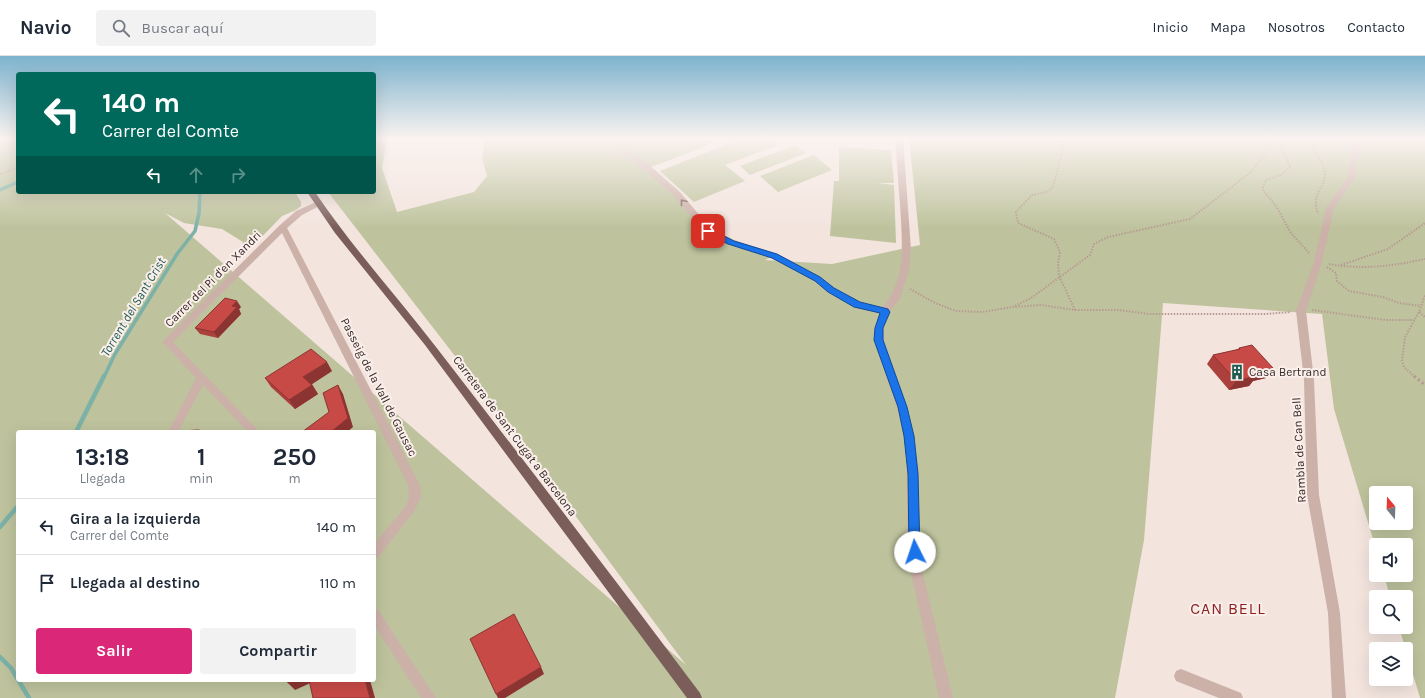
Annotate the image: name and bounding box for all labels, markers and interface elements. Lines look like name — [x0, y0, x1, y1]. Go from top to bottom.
search box — [96, 10, 376, 46]
text: Navio — [20, 17, 72, 39]
icon: search — [110, 17, 132, 39]
text: Buscar aquí — [142, 19, 223, 37]
text: Inicio — [1153, 19, 1188, 36]
text: Mapa — [1210, 19, 1246, 36]
text: Nosotros — [1268, 19, 1325, 36]
text: Contacto — [1347, 19, 1405, 36]
text: 140 m — [102, 86, 180, 119]
icon: left — [36, 88, 88, 140]
text: Carrer del Comte — [102, 120, 239, 142]
icon: left — [143, 164, 165, 186]
icon: ahead — [185, 164, 207, 186]
icon: right — [227, 164, 249, 186]
one-way arrow — [681, 199, 688, 206]
pin — [691, 214, 725, 248]
icon: arrive — [697, 220, 719, 242]
street label: Carrer del Pi d'en Xandri — [162, 228, 264, 330]
water label: Torrent del Sant Crist — [97, 254, 169, 359]
street label: Passeig de la Vall de Gausac — [338, 315, 420, 459]
street label: Carretera de Sant Cugat a Barcelona — [450, 353, 580, 519]
building icon: Casa Bertrand — [1228, 363, 1246, 381]
place label: Casa Bertrand — [1249, 365, 1327, 379]
street label: Rambla de Can Bell — [1289, 397, 1309, 503]
text: 13:18 — [76, 443, 130, 471]
text: 1 — [197, 443, 205, 471]
text: 250 — [273, 443, 316, 471]
text: Llegada — [80, 471, 125, 486]
text: min — [189, 471, 213, 486]
text: m — [288, 471, 301, 486]
north arrow — [1369, 486, 1413, 530]
map controls — [1369, 486, 1413, 686]
text: Gira a la izquierda — [70, 510, 201, 528]
icon: left — [36, 516, 58, 538]
text: 140 m — [316, 518, 356, 536]
text: Carrer del Comte — [70, 528, 169, 543]
position arrow — [894, 531, 936, 573]
button: sound — [1369, 538, 1413, 582]
icon: arrive — [36, 572, 58, 594]
text: Llegada al destino — [70, 574, 200, 592]
text: 110 m — [320, 574, 356, 592]
button: search — [1369, 590, 1413, 634]
district label: CAN BELL — [1190, 599, 1266, 618]
button: Salir — [36, 628, 192, 674]
button: Compartir — [200, 628, 356, 674]
button: layers — [1369, 642, 1413, 686]

